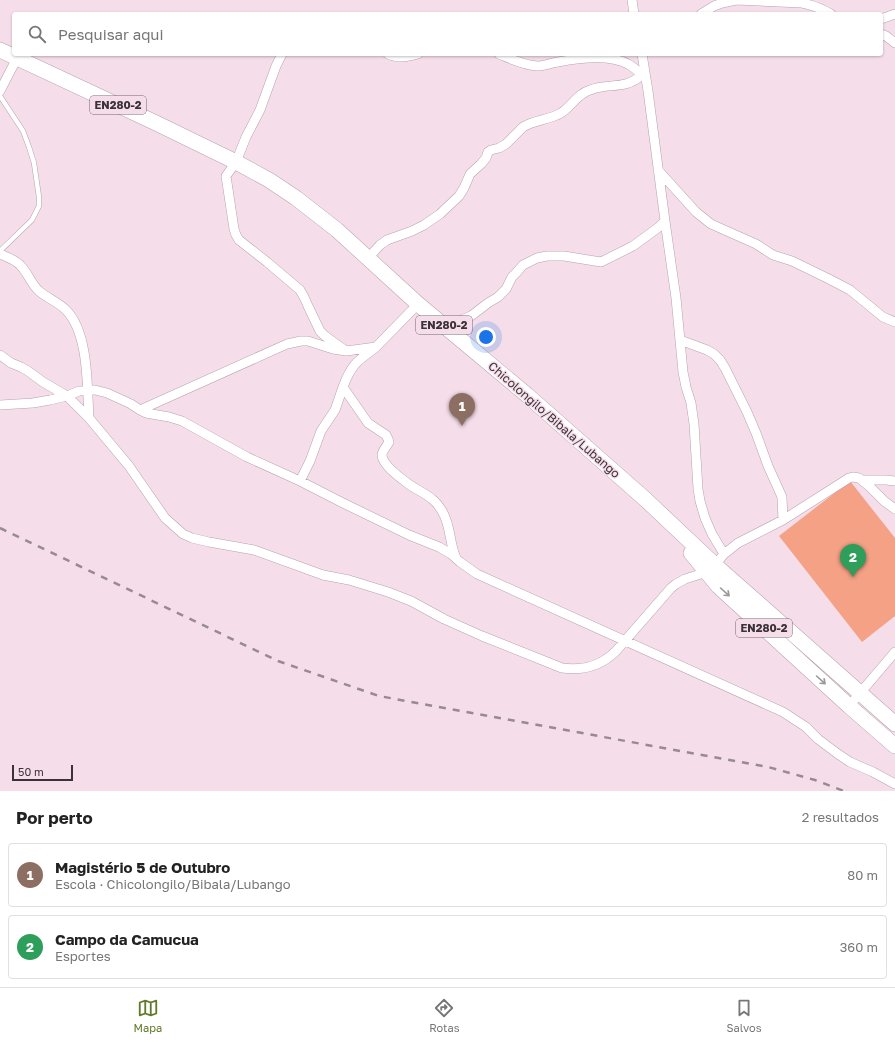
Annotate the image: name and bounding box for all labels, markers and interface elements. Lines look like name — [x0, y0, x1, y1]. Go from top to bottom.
search box — [12, 12, 883, 56]
icon: search — [26, 23, 48, 45]
text: Pesquisar aqui — [58, 25, 163, 43]
road number: EN280-2 — [90, 96, 146, 114]
road number: EN280-2 — [416, 316, 472, 334]
your location — [476, 327, 496, 347]
street label: Chicolongilo/Bibala/Lubango — [485, 358, 623, 481]
pin: 1 — [449, 393, 475, 426]
pin: 2 — [840, 544, 866, 577]
one-way arrow — [720, 587, 730, 597]
road number: EN280-2 — [736, 619, 792, 637]
one-way arrow — [816, 675, 826, 684]
scale bar — [12, 763, 73, 782]
text: 50 m — [18, 765, 44, 778]
text: Por perto — [16, 807, 93, 828]
text: 2 resultados — [802, 809, 879, 825]
text: Magistério 5 de Outubro — [55, 858, 230, 876]
text: 1 — [27, 867, 33, 883]
text: 80 m — [847, 867, 878, 883]
text: Escola · Chicolongilo/Bibala/Lubango — [55, 876, 291, 892]
text: Campo da Camucua — [55, 930, 199, 948]
text: 2 — [26, 939, 34, 955]
text: 360 m — [840, 939, 878, 955]
text: Esportes — [55, 948, 111, 964]
tab: Mapa — [133, 997, 162, 1034]
tab: Rotas — [429, 997, 460, 1034]
tab: Salvos — [727, 997, 761, 1034]

